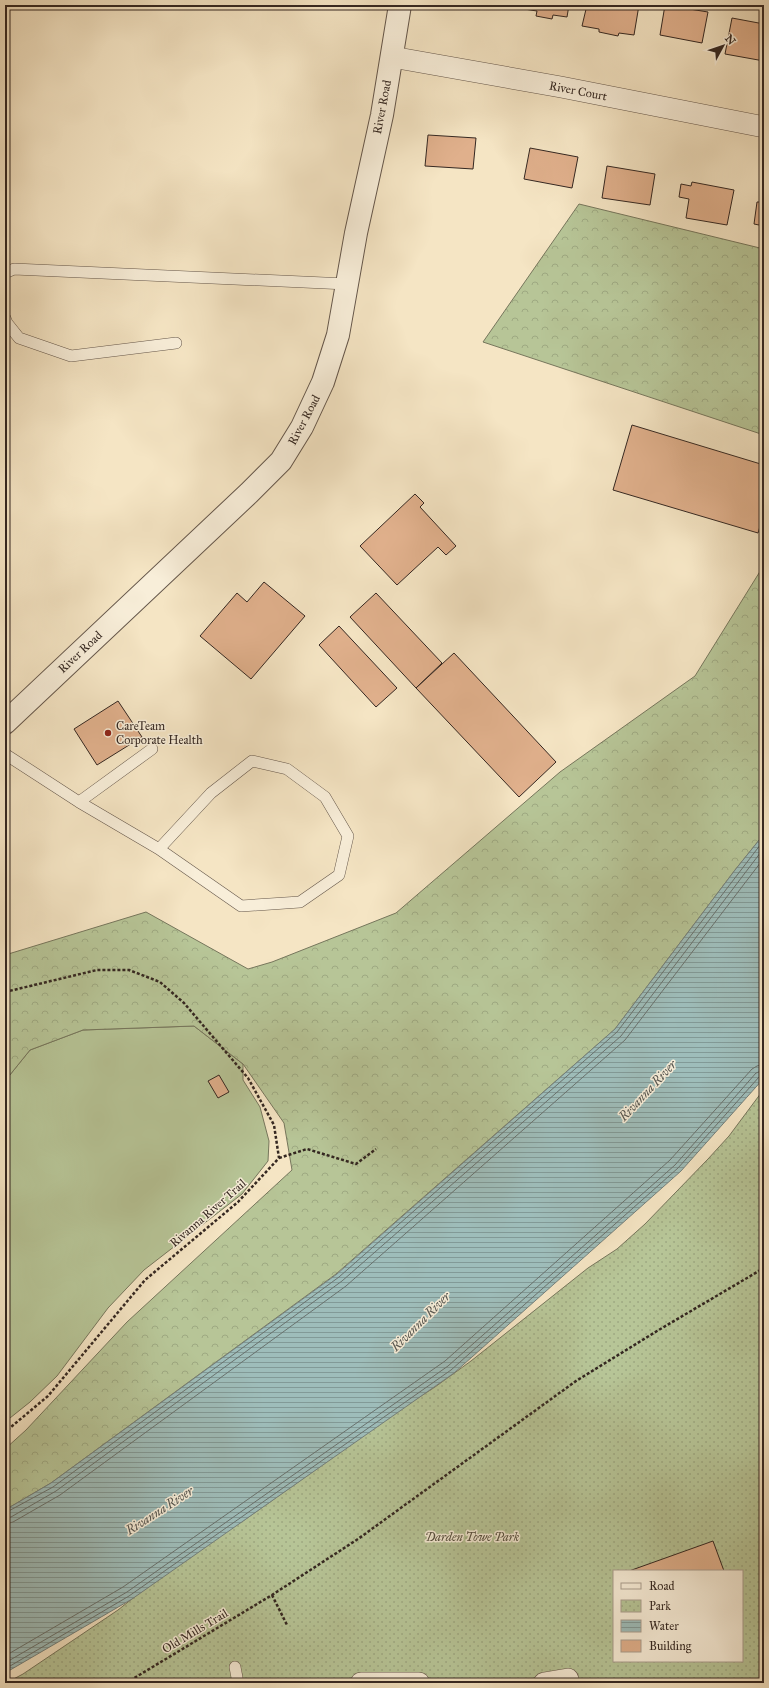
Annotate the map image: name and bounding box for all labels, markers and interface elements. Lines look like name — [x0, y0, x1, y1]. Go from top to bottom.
north arrow — [703, 26, 743, 66]
text: N — [722, 32, 739, 48]
street label: River Road — [370, 79, 394, 135]
street label: River Court — [548, 79, 609, 104]
street label: River Road — [285, 392, 323, 448]
street label: River Road — [55, 628, 105, 676]
place label: CareTeam Corporate Health — [116, 719, 203, 747]
marker: CareTeam Corporate Health — [103, 728, 113, 738]
water label: Rivanna River — [615, 1056, 680, 1125]
street label: Rivanna River Trail — [167, 1176, 250, 1250]
water label: Rivanna River — [387, 1288, 454, 1356]
water label: Rivanna River — [122, 1483, 197, 1539]
park label: Darden Towe Park — [425, 1530, 520, 1544]
legend — [613, 1570, 743, 1662]
text: Road — [649, 1579, 675, 1593]
text: Park — [649, 1599, 671, 1613]
street label: Old Mills Trail — [160, 1606, 231, 1656]
text: Water — [649, 1619, 679, 1633]
text: Building — [649, 1639, 692, 1654]

